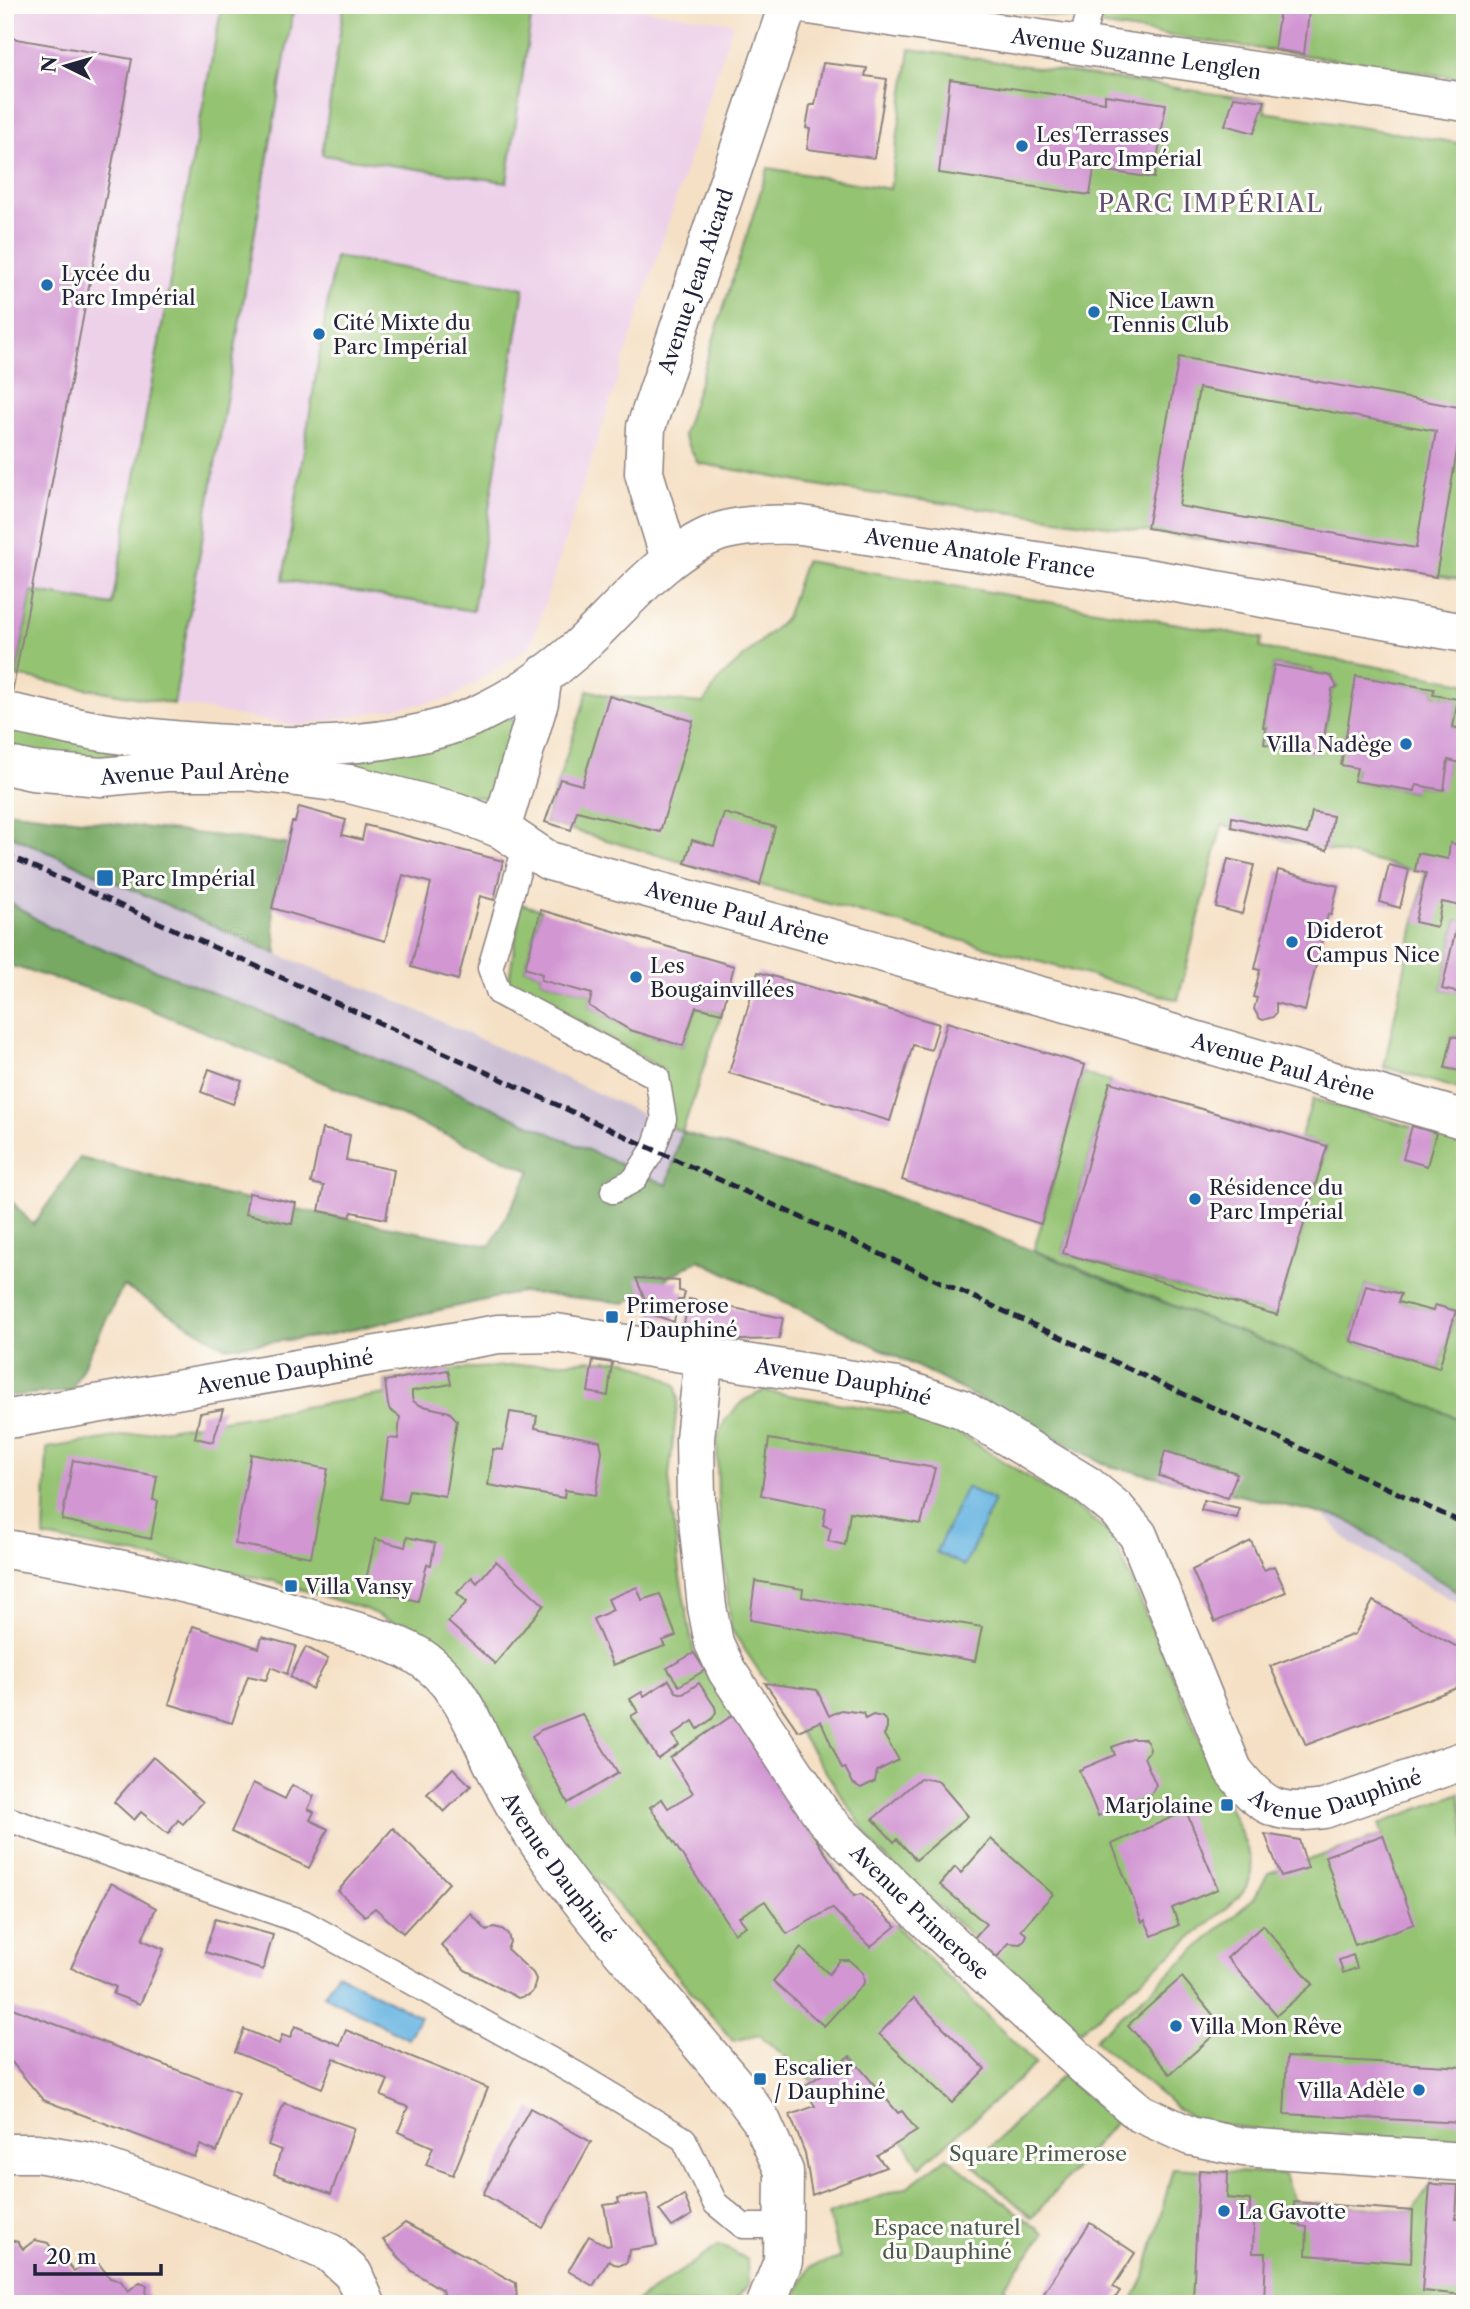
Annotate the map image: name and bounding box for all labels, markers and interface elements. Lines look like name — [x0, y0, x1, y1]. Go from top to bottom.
street label: Avenue Suzanne Lenglen — [1009, 22, 1263, 84]
north arrow — [32, 32, 102, 102]
text: N — [37, 55, 62, 74]
place label: Les Terrasses du Parc Impérial — [1036, 122, 1202, 171]
marker: Les Terrasses du Parc Impérial — [1014, 138, 1030, 154]
street label: Avenue Jean Aicard — [652, 185, 738, 378]
district label: PARC IMPÉRIAL — [1098, 189, 1324, 218]
place label: Lycée du Parc Impérial — [61, 261, 196, 310]
marker: Lycée du Parc Impérial — [39, 277, 55, 293]
place label: Nice Lawn Tennis Club — [1108, 288, 1229, 337]
marker: Nice Lawn Tennis Club — [1086, 304, 1102, 320]
place label: Cité Mixte du Parc Impérial — [333, 310, 471, 359]
marker: Cité Mixte du Parc Impérial — [311, 326, 327, 342]
street label: Avenue Anatole France — [862, 522, 1097, 582]
place label: Villa Nadège — [1265, 732, 1392, 757]
marker: Villa Nadège — [1398, 736, 1414, 752]
street label: Avenue Paul Arène — [98, 759, 291, 790]
place label: Parc Impérial — [121, 866, 256, 891]
marker: Parc Impérial — [95, 868, 115, 888]
street label: Avenue Paul Arène — [642, 875, 832, 950]
place label: Diderot Campus Nice — [1306, 918, 1440, 967]
marker: Diderot Campus Nice — [1284, 934, 1300, 950]
place label: Les Bougainvillées — [650, 953, 794, 1002]
marker: Les Bougainvillées — [628, 969, 644, 985]
street label: Avenue Paul Arène — [1188, 1027, 1378, 1105]
place label: Résidence du Parc Impérial — [1209, 1175, 1344, 1224]
marker: Résidence du Parc Impérial — [1187, 1191, 1203, 1207]
place label: Primerose / Dauphiné — [626, 1293, 738, 1342]
marker: Primerose / Dauphiné — [604, 1309, 620, 1325]
street label: Avenue Dauphiné — [194, 1343, 375, 1399]
street label: Avenue Dauphiné — [753, 1352, 935, 1410]
place label: Villa Vansy — [304, 1574, 413, 1599]
marker: Villa Vansy — [283, 1578, 299, 1594]
street label: Avenue Dauphiné — [1244, 1764, 1425, 1824]
street label: Avenue Dauphiné — [497, 1787, 622, 1947]
place label: Marjolaine — [1105, 1793, 1213, 1818]
marker: Marjolaine — [1219, 1797, 1235, 1813]
street label: Avenue Primerose — [845, 1838, 995, 1984]
place label: Villa Mon Rêve — [1189, 2014, 1342, 2039]
marker: Villa Mon Rêve — [1168, 2018, 1184, 2034]
place label: Escalier / Dauphiné — [774, 2055, 886, 2104]
marker: Escalier / Dauphiné — [752, 2071, 768, 2087]
place label: Villa Adèle — [1297, 2078, 1405, 2103]
marker: Villa Adèle — [1411, 2082, 1427, 2098]
park label: Square Primerose — [949, 2141, 1127, 2166]
place label: La Gavotte — [1238, 2199, 1346, 2224]
marker: La Gavotte — [1216, 2203, 1232, 2219]
park label: Espace naturel du Dauphiné — [873, 2215, 1021, 2264]
scale bar — [35, 2232, 161, 2276]
text: 20 m — [46, 2244, 97, 2269]

